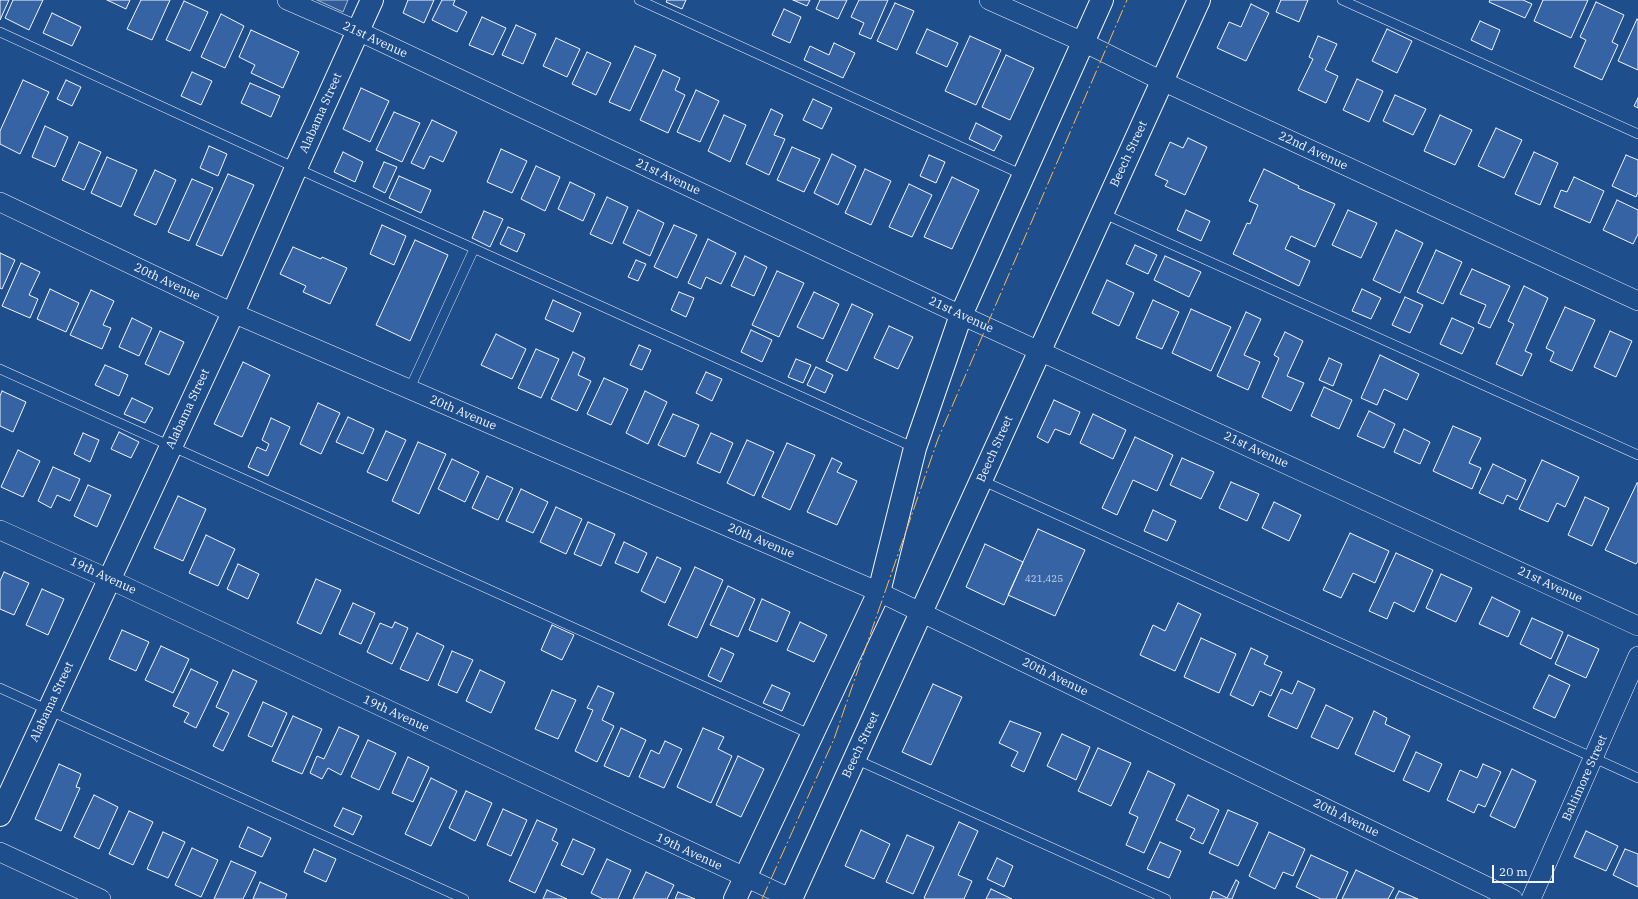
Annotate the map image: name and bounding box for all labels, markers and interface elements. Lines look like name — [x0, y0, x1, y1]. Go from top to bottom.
street label: 21st Avenue — [341, 19, 409, 61]
street label: Alabama Street — [297, 71, 345, 155]
street label: Beech Street — [1107, 119, 1151, 189]
street label: 22nd Avenue — [1276, 129, 1350, 173]
street label: 21st Avenue — [634, 156, 702, 198]
street label: 20th Avenue — [132, 260, 202, 304]
street label: 21st Avenue — [927, 294, 995, 336]
street label: Alabama Street — [163, 367, 213, 451]
street label: 20th Avenue — [427, 392, 499, 434]
street label: Beech Street — [974, 414, 1016, 484]
street label: 21st Avenue — [1222, 429, 1290, 471]
street label: 20th Avenue — [725, 520, 797, 562]
street label: 19th Avenue — [68, 554, 138, 598]
street label: 21st Avenue — [1516, 564, 1584, 606]
house number: 421,425 — [1025, 573, 1063, 585]
street label: 20th Avenue — [1020, 655, 1090, 699]
street label: Alabama Street — [27, 660, 77, 744]
street label: 19th Avenue — [361, 692, 431, 736]
street label: Beech Street — [839, 710, 883, 780]
street label: Baltimore Street — [1560, 733, 1610, 823]
street label: 20th Avenue — [1311, 796, 1381, 840]
street label: 19th Avenue — [654, 830, 724, 874]
scale bar — [1494, 857, 1556, 883]
text: 20 m — [1499, 864, 1528, 879]

